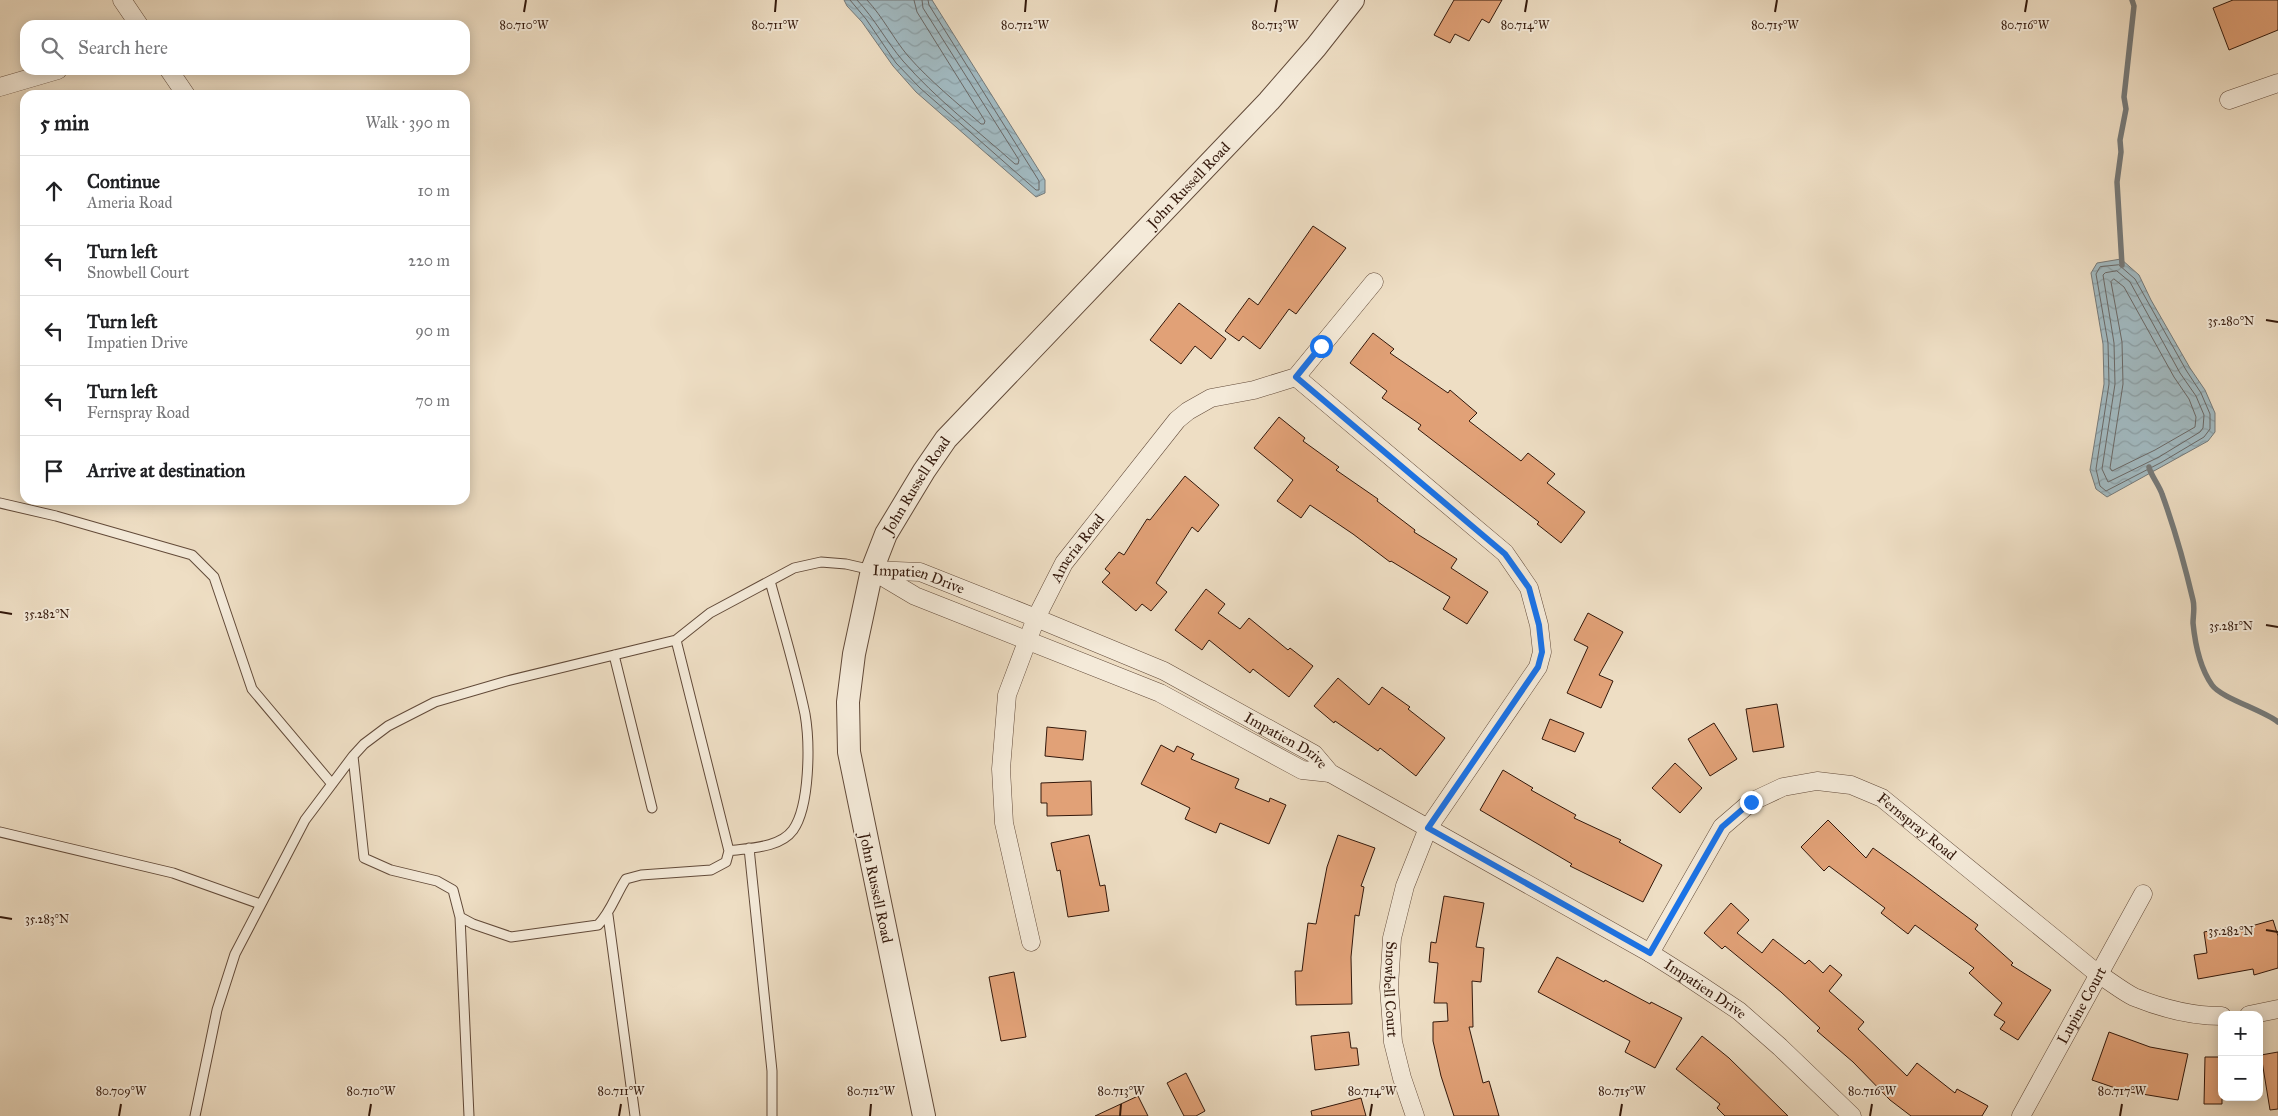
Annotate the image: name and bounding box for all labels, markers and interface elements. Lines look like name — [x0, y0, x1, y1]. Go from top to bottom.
text: 80.710°W — [500, 18, 549, 32]
text: 80.711°W — [752, 18, 799, 32]
text: 80.712°W — [1001, 18, 1050, 32]
text: 80.713°W — [1252, 18, 1299, 32]
text: 80.714°W — [1501, 18, 1550, 32]
text: 80.715°W — [1751, 18, 1799, 32]
text: 80.716°W — [2001, 18, 2050, 32]
search box — [20, 20, 470, 75]
icon: search — [38, 34, 66, 62]
text: Search here — [78, 36, 168, 59]
text: 5 min — [40, 110, 89, 136]
text: Walk · 390 m — [365, 113, 450, 132]
street label: John Russell Road — [1142, 138, 1234, 234]
text: Continue — [87, 170, 160, 193]
icon: ahead — [40, 177, 68, 205]
text: 10 m — [418, 181, 450, 200]
text: Ameria Road — [87, 193, 173, 212]
text: Turn left — [87, 240, 157, 263]
icon: left — [40, 247, 68, 275]
text: 220 m — [408, 251, 450, 270]
text: Snowbell Court — [87, 263, 189, 282]
text: Turn left — [87, 310, 157, 333]
text: 35.280°N — [2208, 314, 2254, 328]
icon: left — [40, 317, 68, 345]
text: 90 m — [415, 321, 450, 340]
text: Impatien Drive — [87, 333, 188, 352]
route start — [1310, 335, 1333, 358]
text: Turn left — [87, 380, 157, 403]
icon: left — [40, 387, 68, 415]
text: 70 m — [415, 391, 450, 410]
text: Fernspray Road — [87, 403, 190, 422]
street label: John Russell Road — [878, 433, 954, 540]
icon: arrive — [40, 457, 68, 485]
text: Arrive at destination — [87, 459, 245, 482]
street label: Ameria Road — [1046, 510, 1108, 586]
street label: Impatien Drive — [872, 561, 967, 598]
text: 35.282°N — [24, 607, 70, 621]
text: 35.281°N — [2209, 619, 2253, 633]
street label: Impatien Drive — [1241, 708, 1332, 772]
street label: Fernspray Road — [1874, 789, 1960, 864]
route end — [1740, 791, 1763, 814]
street label: John Russell Road — [854, 829, 897, 945]
text: 35.283°N — [25, 912, 69, 926]
text: 35.282°N — [2208, 924, 2254, 938]
street label: Snowbell Court — [1380, 941, 1402, 1038]
street label: Impatien Drive — [1661, 955, 1750, 1023]
street label: Lupine Court — [2053, 963, 2110, 1047]
map controls — [2218, 1011, 2263, 1101]
button: + — [2218, 1011, 2263, 1056]
button: − — [2218, 1056, 2263, 1101]
text: 80.709°W — [96, 1084, 147, 1098]
text: 80.710°W — [347, 1084, 396, 1098]
text: 80.711°W — [598, 1084, 645, 1098]
text: 80.712°W — [847, 1084, 896, 1098]
text: 80.713°W — [1098, 1084, 1145, 1098]
text: 80.714°W — [1348, 1084, 1397, 1098]
text: 80.715°W — [1598, 1084, 1646, 1098]
text: 80.716°W — [1848, 1084, 1897, 1098]
text: 80.717°W — [2098, 1084, 2147, 1098]

